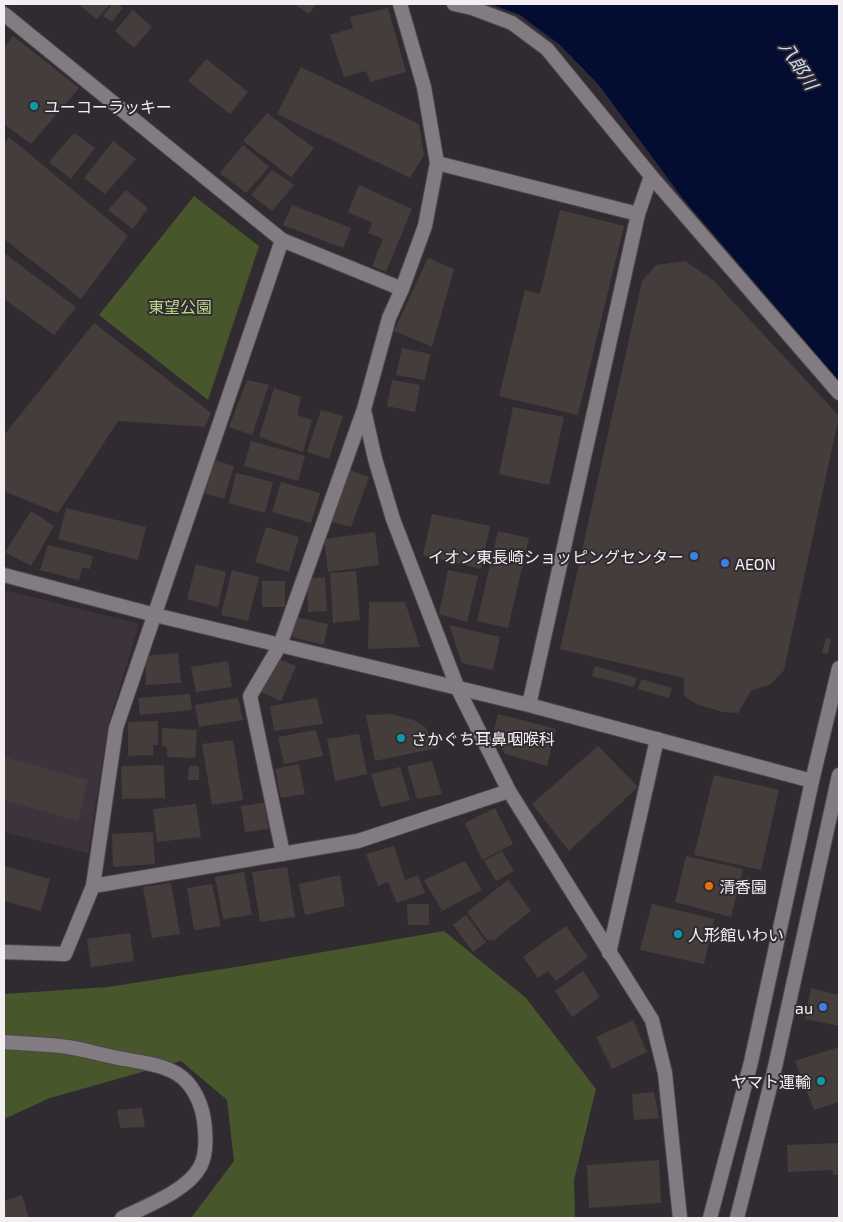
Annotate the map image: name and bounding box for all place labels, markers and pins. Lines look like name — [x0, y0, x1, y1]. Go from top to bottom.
place label: ユーコーラッキー — [44, 97, 172, 116]
marker: ユーコーラッキー — [28, 100, 40, 112]
place label: イオン東長崎ショッピングセンター — [428, 547, 684, 566]
marker: イオン東長崎ショッピングセンター — [688, 550, 700, 562]
place label: AEON — [735, 554, 776, 573]
marker: AEON — [719, 557, 731, 569]
place label: さかぐち耳鼻咽喉科 — [411, 729, 555, 748]
marker: さかぐち耳鼻咽喉科 — [395, 732, 407, 744]
place label: 清香園 — [719, 877, 767, 896]
marker: 清香園 — [703, 880, 715, 892]
place label: 人形館いわい — [688, 925, 784, 944]
marker: 人形館いわい — [672, 928, 684, 940]
place label: au — [795, 998, 813, 1017]
marker: au — [817, 1001, 829, 1013]
place label: ヤマト運輸 — [731, 1072, 811, 1091]
marker: ヤマト運輸 — [815, 1075, 827, 1087]

